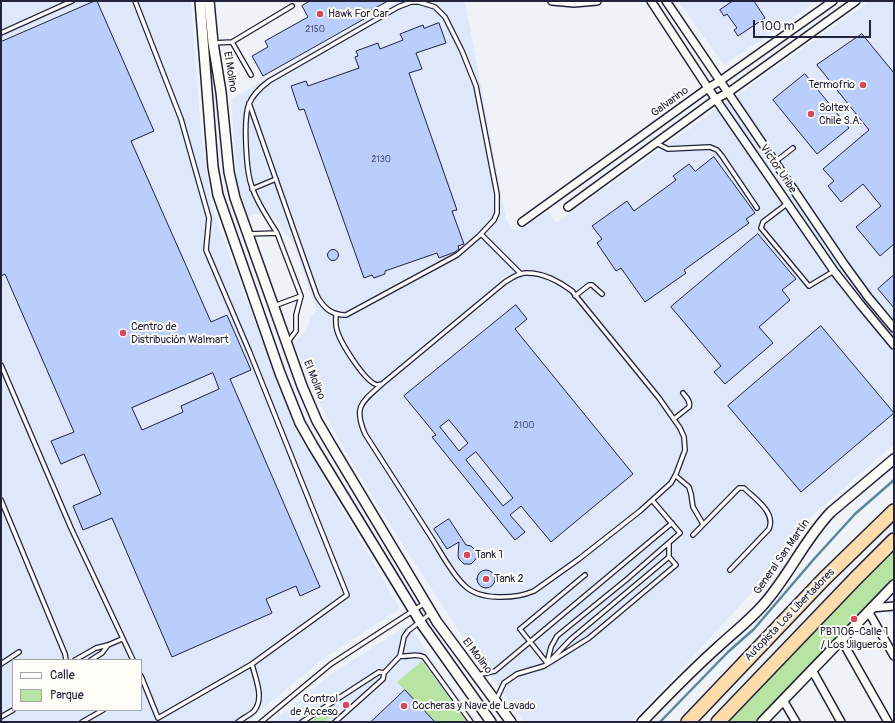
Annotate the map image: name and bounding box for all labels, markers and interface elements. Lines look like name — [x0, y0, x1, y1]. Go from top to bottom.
place label: Hawk For Car — [328, 7, 389, 21]
marker: Hawk For Car — [315, 9, 325, 19]
scale bar — [755, 12, 873, 38]
text: 100 m — [760, 19, 794, 34]
house number: 2150 — [305, 25, 325, 35]
street label: El Molino — [220, 51, 240, 93]
place label: Termofrio — [808, 78, 855, 92]
marker: Termofrio — [858, 80, 868, 90]
street label: Galvarino — [649, 84, 691, 120]
place label: Soltex Chile S.A. — [819, 101, 862, 127]
marker: Soltex Chile S.A. — [806, 109, 816, 119]
street label: Víctor Uribe — [757, 142, 799, 196]
house number: 2130 — [371, 155, 391, 165]
place label: Centro de Distribución Walmart — [131, 320, 229, 346]
marker: Centro de Distribución Walmart — [118, 328, 128, 338]
street label: El Molino — [300, 358, 328, 402]
house number: 2100 — [514, 421, 534, 431]
street label: General San Martín — [751, 517, 813, 597]
place label: Tank 1 — [475, 548, 503, 562]
marker: Tank 1 — [462, 550, 472, 560]
street label: Autopista Los Libertadores — [742, 566, 838, 664]
place label: Tank 2 — [494, 572, 524, 586]
marker: Tank 2 — [481, 574, 491, 584]
marker: PB1106-Calle 1 / Los Jilgueros — [849, 614, 859, 624]
place label: PB1106-Calle 1 / Los Jilgueros — [820, 625, 888, 651]
street label: El Molino — [459, 636, 495, 676]
legend — [12, 659, 142, 711]
text: Calle — [50, 668, 75, 683]
text: Parque — [50, 688, 84, 703]
place label: Control de Acceso — [290, 692, 338, 718]
place label: Cocheras y Nave de Lavado — [412, 699, 535, 713]
marker: Control de Acceso — [341, 700, 351, 710]
marker: Cocheras y Nave de Lavado — [399, 701, 409, 711]

